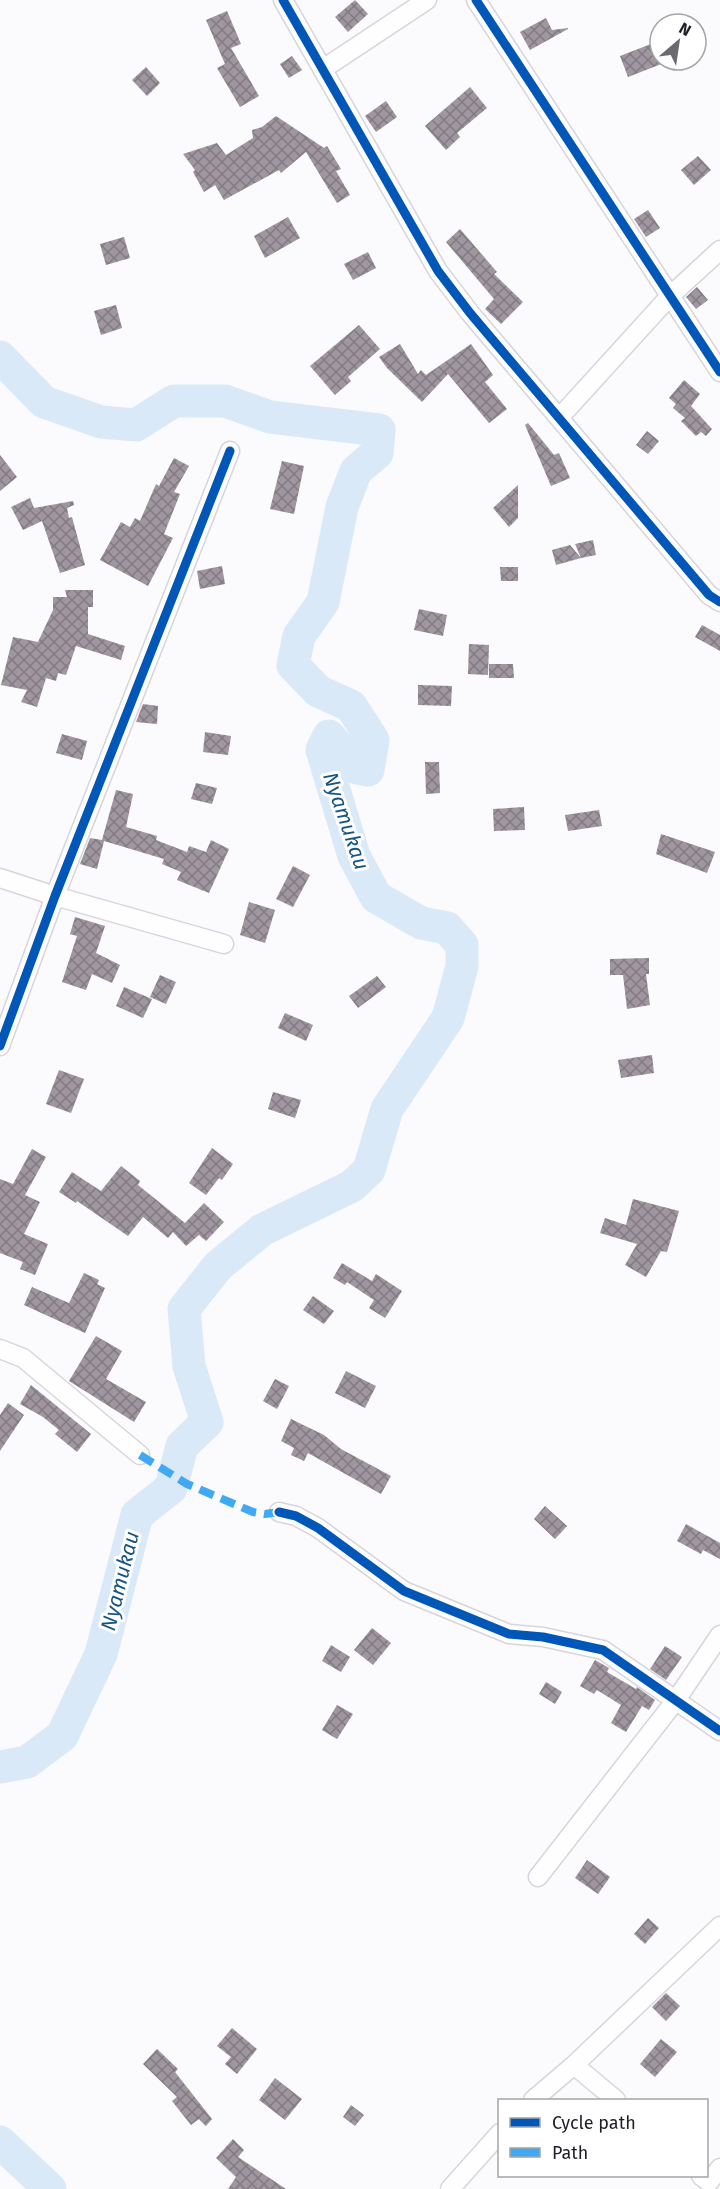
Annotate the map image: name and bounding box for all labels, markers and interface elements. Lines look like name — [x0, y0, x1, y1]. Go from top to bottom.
north arrow — [648, 12, 708, 72]
text: N — [676, 18, 694, 40]
water label: Nyamukau — [317, 769, 375, 873]
water label: Nyamukau — [95, 1529, 145, 1633]
legend — [498, 2099, 708, 2177]
text: Cycle path — [552, 2112, 636, 2134]
text: Path — [552, 2142, 588, 2164]

